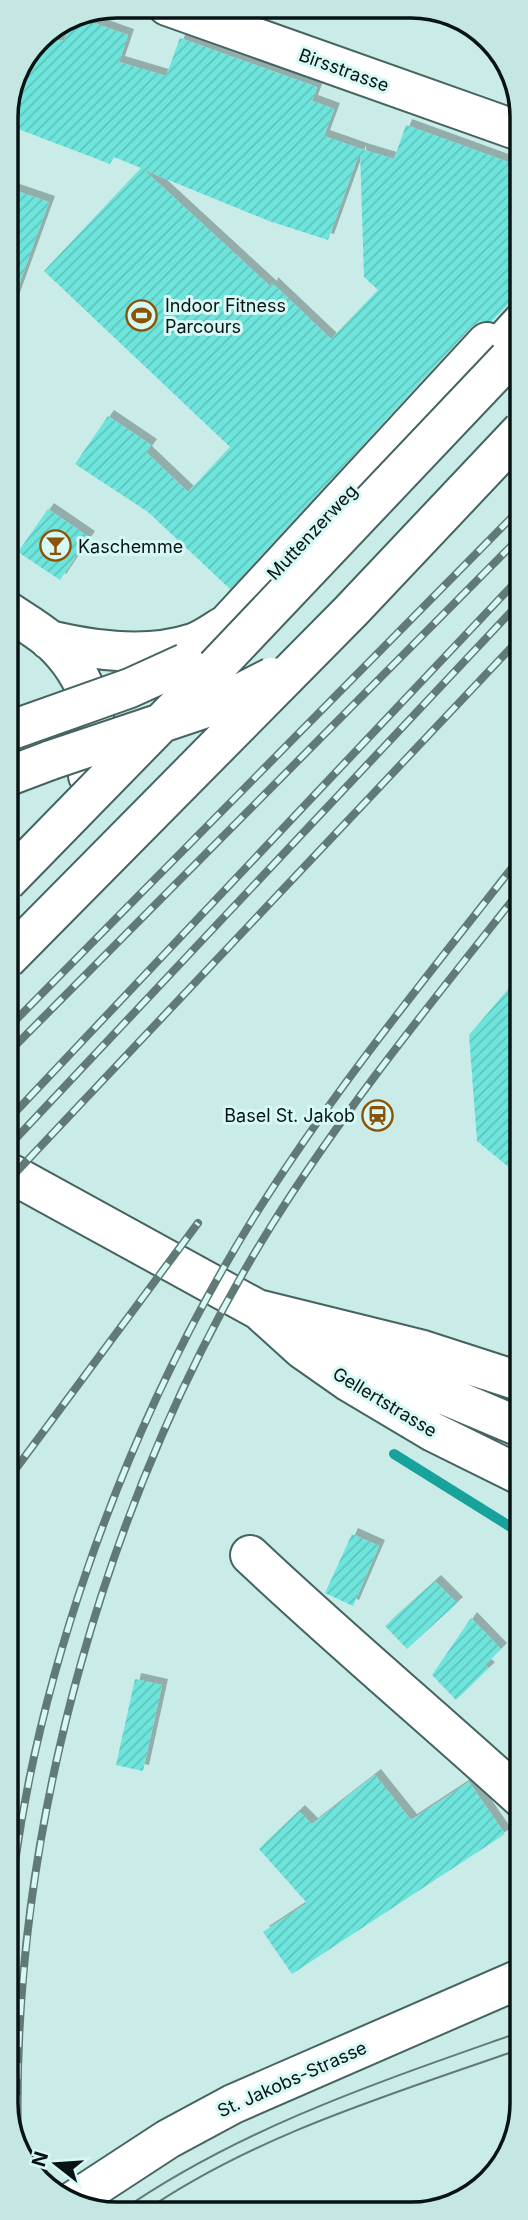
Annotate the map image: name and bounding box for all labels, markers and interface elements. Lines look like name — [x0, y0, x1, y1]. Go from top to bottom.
street label: Birsstrasse — [296, 44, 392, 96]
place label: Indoor Fitness Parcours — [165, 295, 286, 337]
sports icon: Indoor Fitness Parcours — [125, 298, 159, 332]
street label: Muttenzerweg — [263, 480, 361, 584]
bar icon: Kaschemme — [38, 529, 72, 563]
place label: Kaschemme — [78, 536, 183, 557]
station icon: Basel St. Jakob — [361, 1098, 395, 1132]
place label: Basel St. Jakob — [224, 1105, 355, 1126]
street label: Gellertstrasse — [329, 1363, 441, 1441]
street label: St. Jakobs-Strasse — [214, 2037, 370, 2121]
north arrow — [21, 2129, 91, 2199]
text: N — [27, 2149, 53, 2169]

